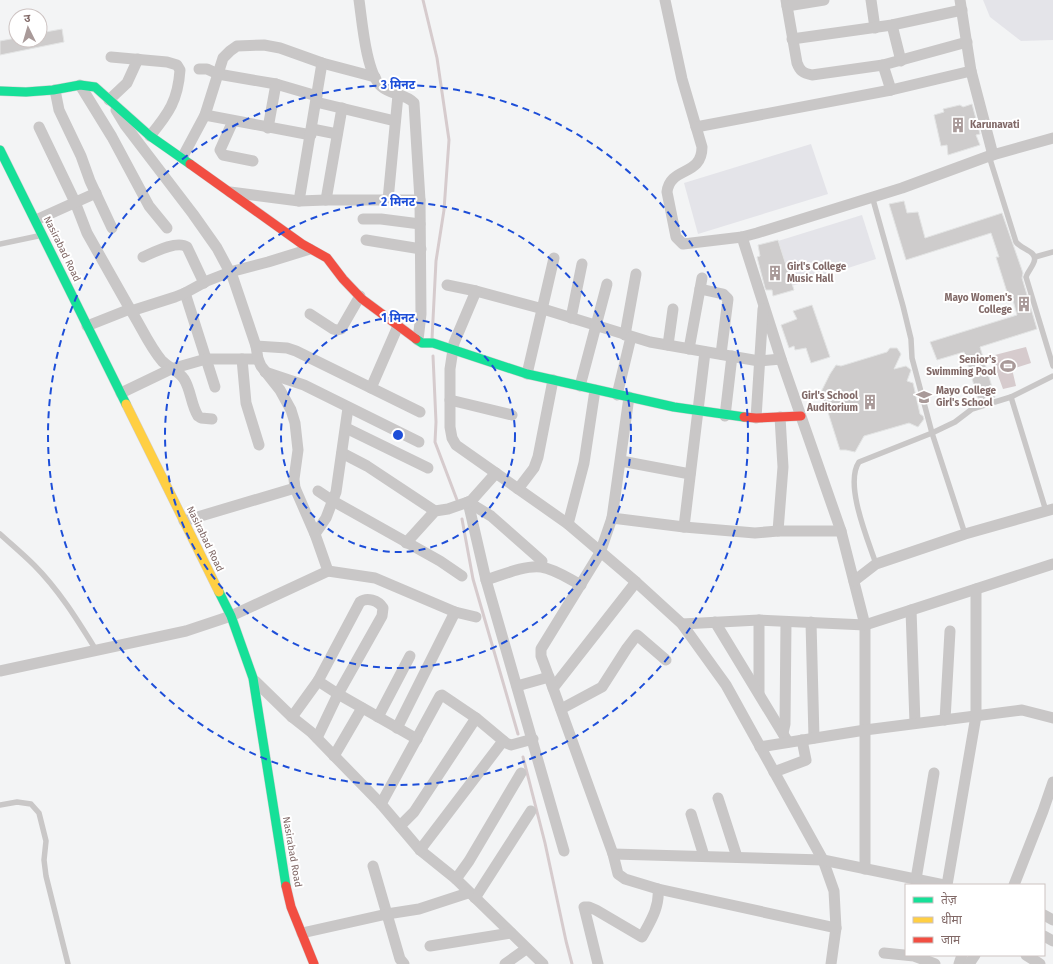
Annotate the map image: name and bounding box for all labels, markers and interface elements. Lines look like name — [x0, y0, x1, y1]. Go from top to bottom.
north arrow — [8, 8, 48, 48]
text: उ — [23, 12, 32, 25]
text: 3 मिनट — [380, 77, 416, 92]
building icon: Karunavati — [949, 116, 967, 134]
place label: Karunavati — [970, 119, 1020, 131]
text: 2 मिनट — [381, 194, 416, 209]
street label: Nasirabad Road — [41, 214, 83, 284]
place label: Girl's College Music Hall — [787, 261, 847, 285]
building icon: Girl's College Music Hall — [766, 264, 784, 282]
place label: Mayo Women's College — [945, 292, 1012, 316]
building icon: Mayo Women's College — [1015, 295, 1033, 313]
text: 1 मिनट — [381, 310, 415, 325]
place label: Senior's Swimming Pool — [926, 354, 996, 378]
sports icon: Senior's Swimming Pool — [999, 357, 1017, 375]
place label: Mayo College Girl's School — [936, 385, 997, 409]
school or university icon: Mayo College Girl's School — [915, 388, 933, 406]
place label: Girl's School Auditorium — [801, 390, 858, 414]
building icon: Girl's School Auditorium — [861, 393, 879, 411]
centre of rings — [391, 428, 405, 442]
street label: Nasirabad Road — [184, 504, 226, 574]
street label: Nasirabad Road — [280, 816, 304, 888]
legend — [905, 884, 1045, 956]
text: तेज़ — [941, 892, 958, 907]
text: धीमा — [941, 912, 963, 927]
text: जाम — [941, 933, 961, 947]

